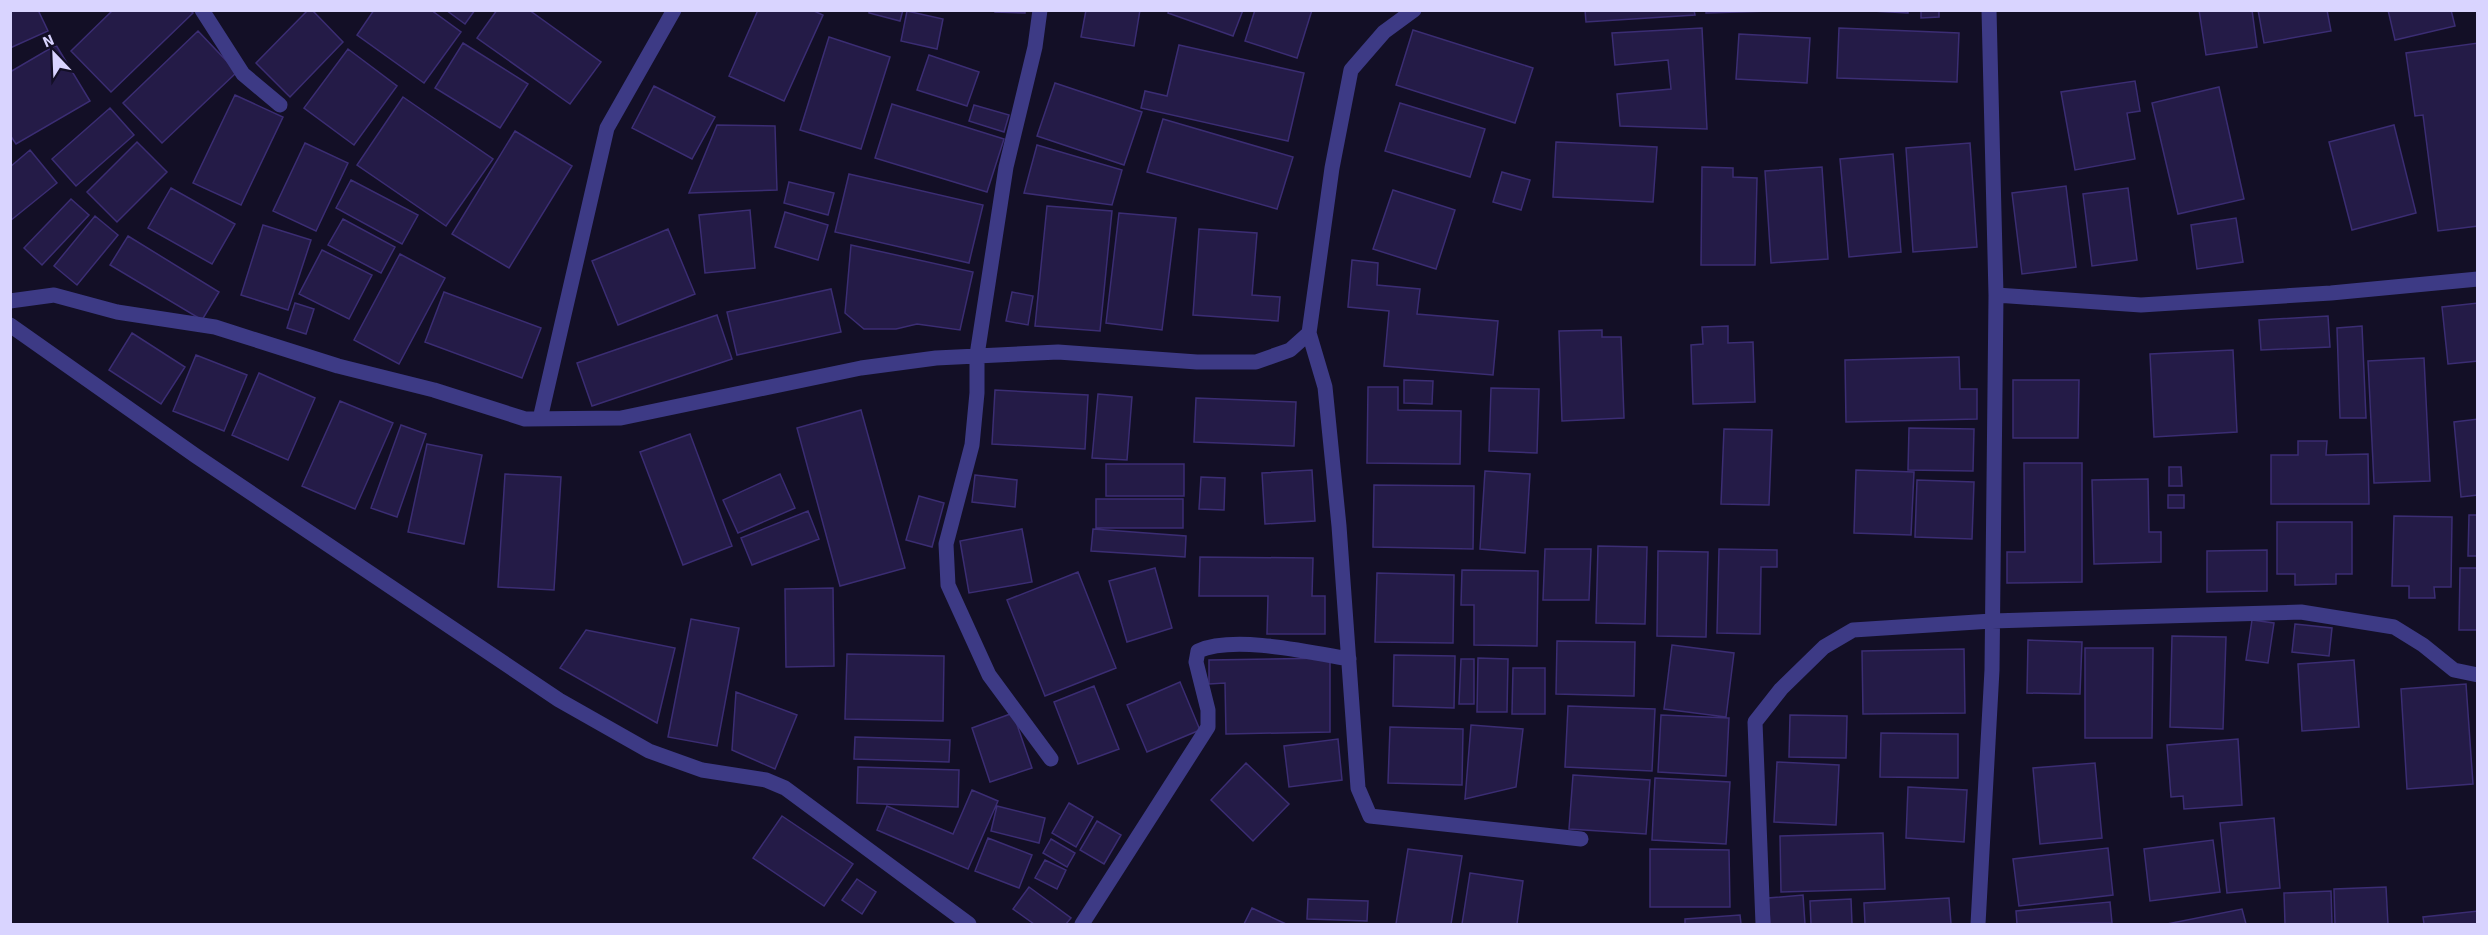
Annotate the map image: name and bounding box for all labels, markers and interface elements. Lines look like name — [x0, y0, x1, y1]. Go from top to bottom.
north arrow — [24, 24, 84, 84]
text: N — [39, 29, 58, 53]

